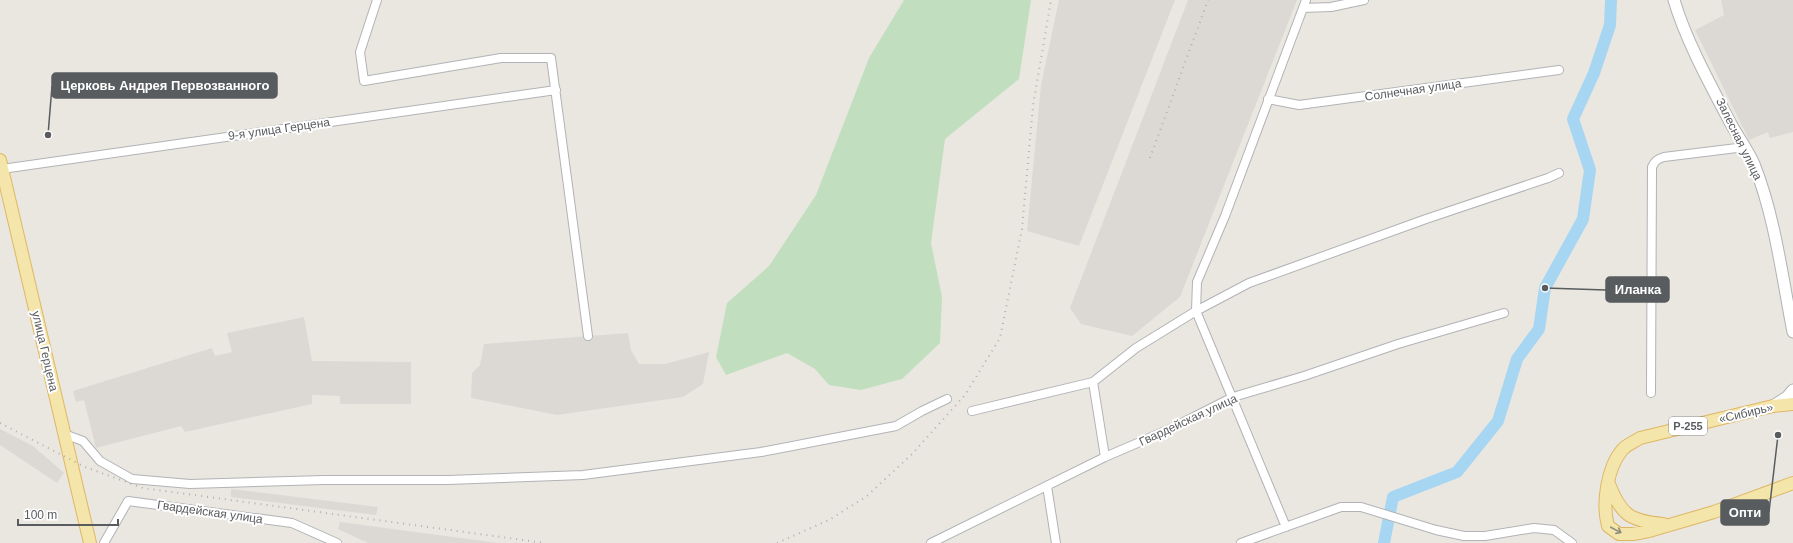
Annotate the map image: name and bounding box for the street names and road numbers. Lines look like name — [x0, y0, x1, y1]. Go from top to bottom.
street label: Солнечная улица — [1364, 76, 1462, 104]
street label: Залесная улица — [1713, 96, 1765, 183]
street label: 9-я улица Герцена — [227, 115, 331, 143]
street label: улица Герцена — [29, 309, 61, 393]
street label: Гвардейская улица — [1137, 391, 1240, 449]
street label: «Сибирь» — [1718, 400, 1775, 426]
road number: Р-255 — [1669, 417, 1707, 435]
street label: Гвардейская улица — [156, 498, 264, 526]

